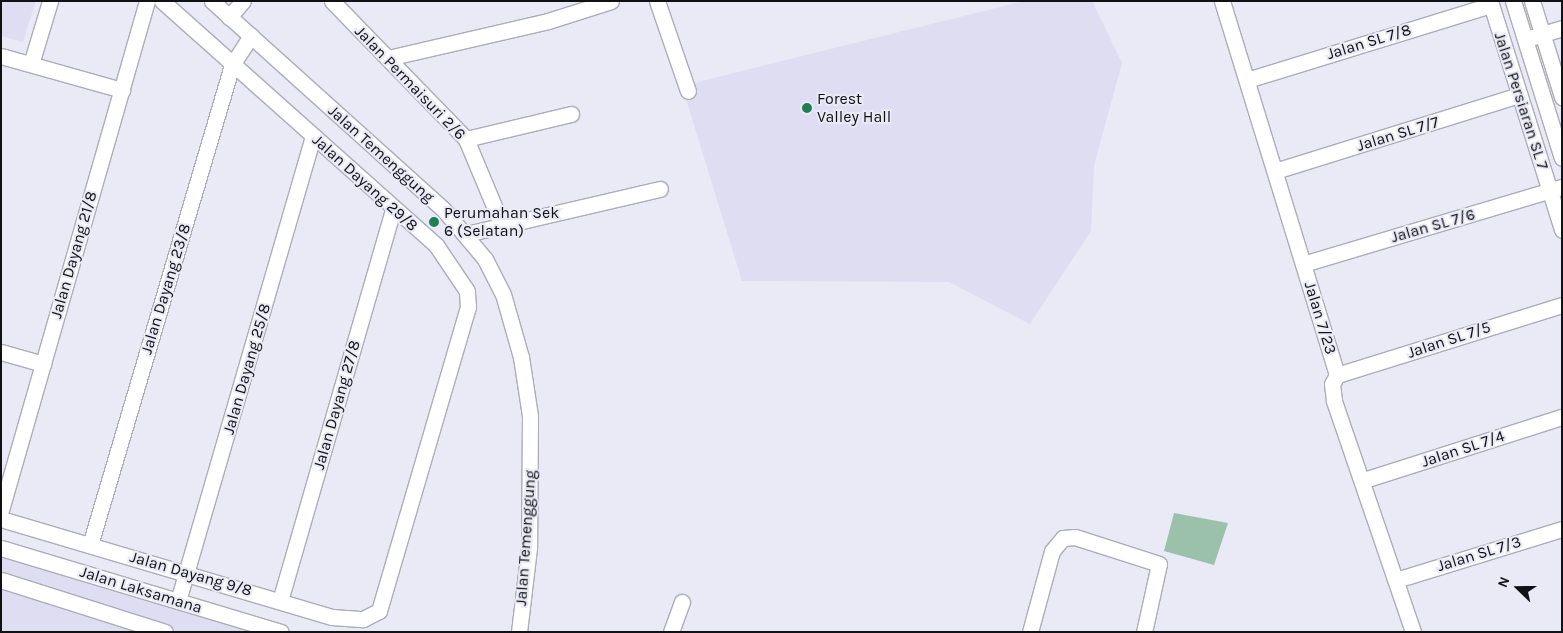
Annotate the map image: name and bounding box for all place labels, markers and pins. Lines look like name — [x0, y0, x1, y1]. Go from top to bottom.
place label: Forest Valley Hall — [817, 89, 891, 127]
marker: Forest Valley Hall — [801, 102, 813, 114]
place label: Perumahan Sek 6 (Selatan) — [444, 203, 559, 241]
marker: Perumahan Sek 6 (Selatan) — [428, 216, 440, 228]

